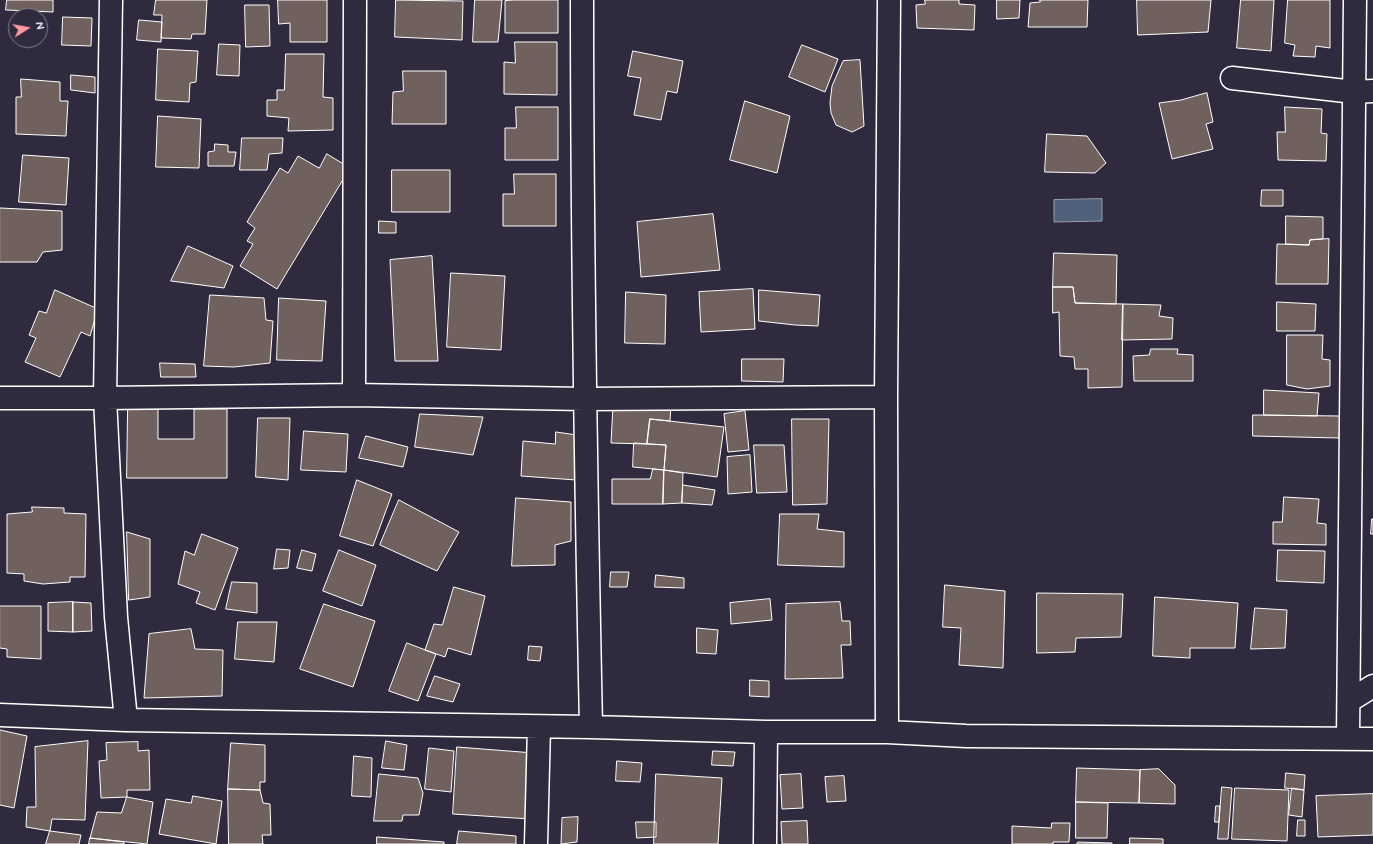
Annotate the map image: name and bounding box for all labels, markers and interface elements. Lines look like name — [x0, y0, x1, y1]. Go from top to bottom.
north arrow — [8, 8, 48, 48]
text: N — [31, 21, 46, 31]

